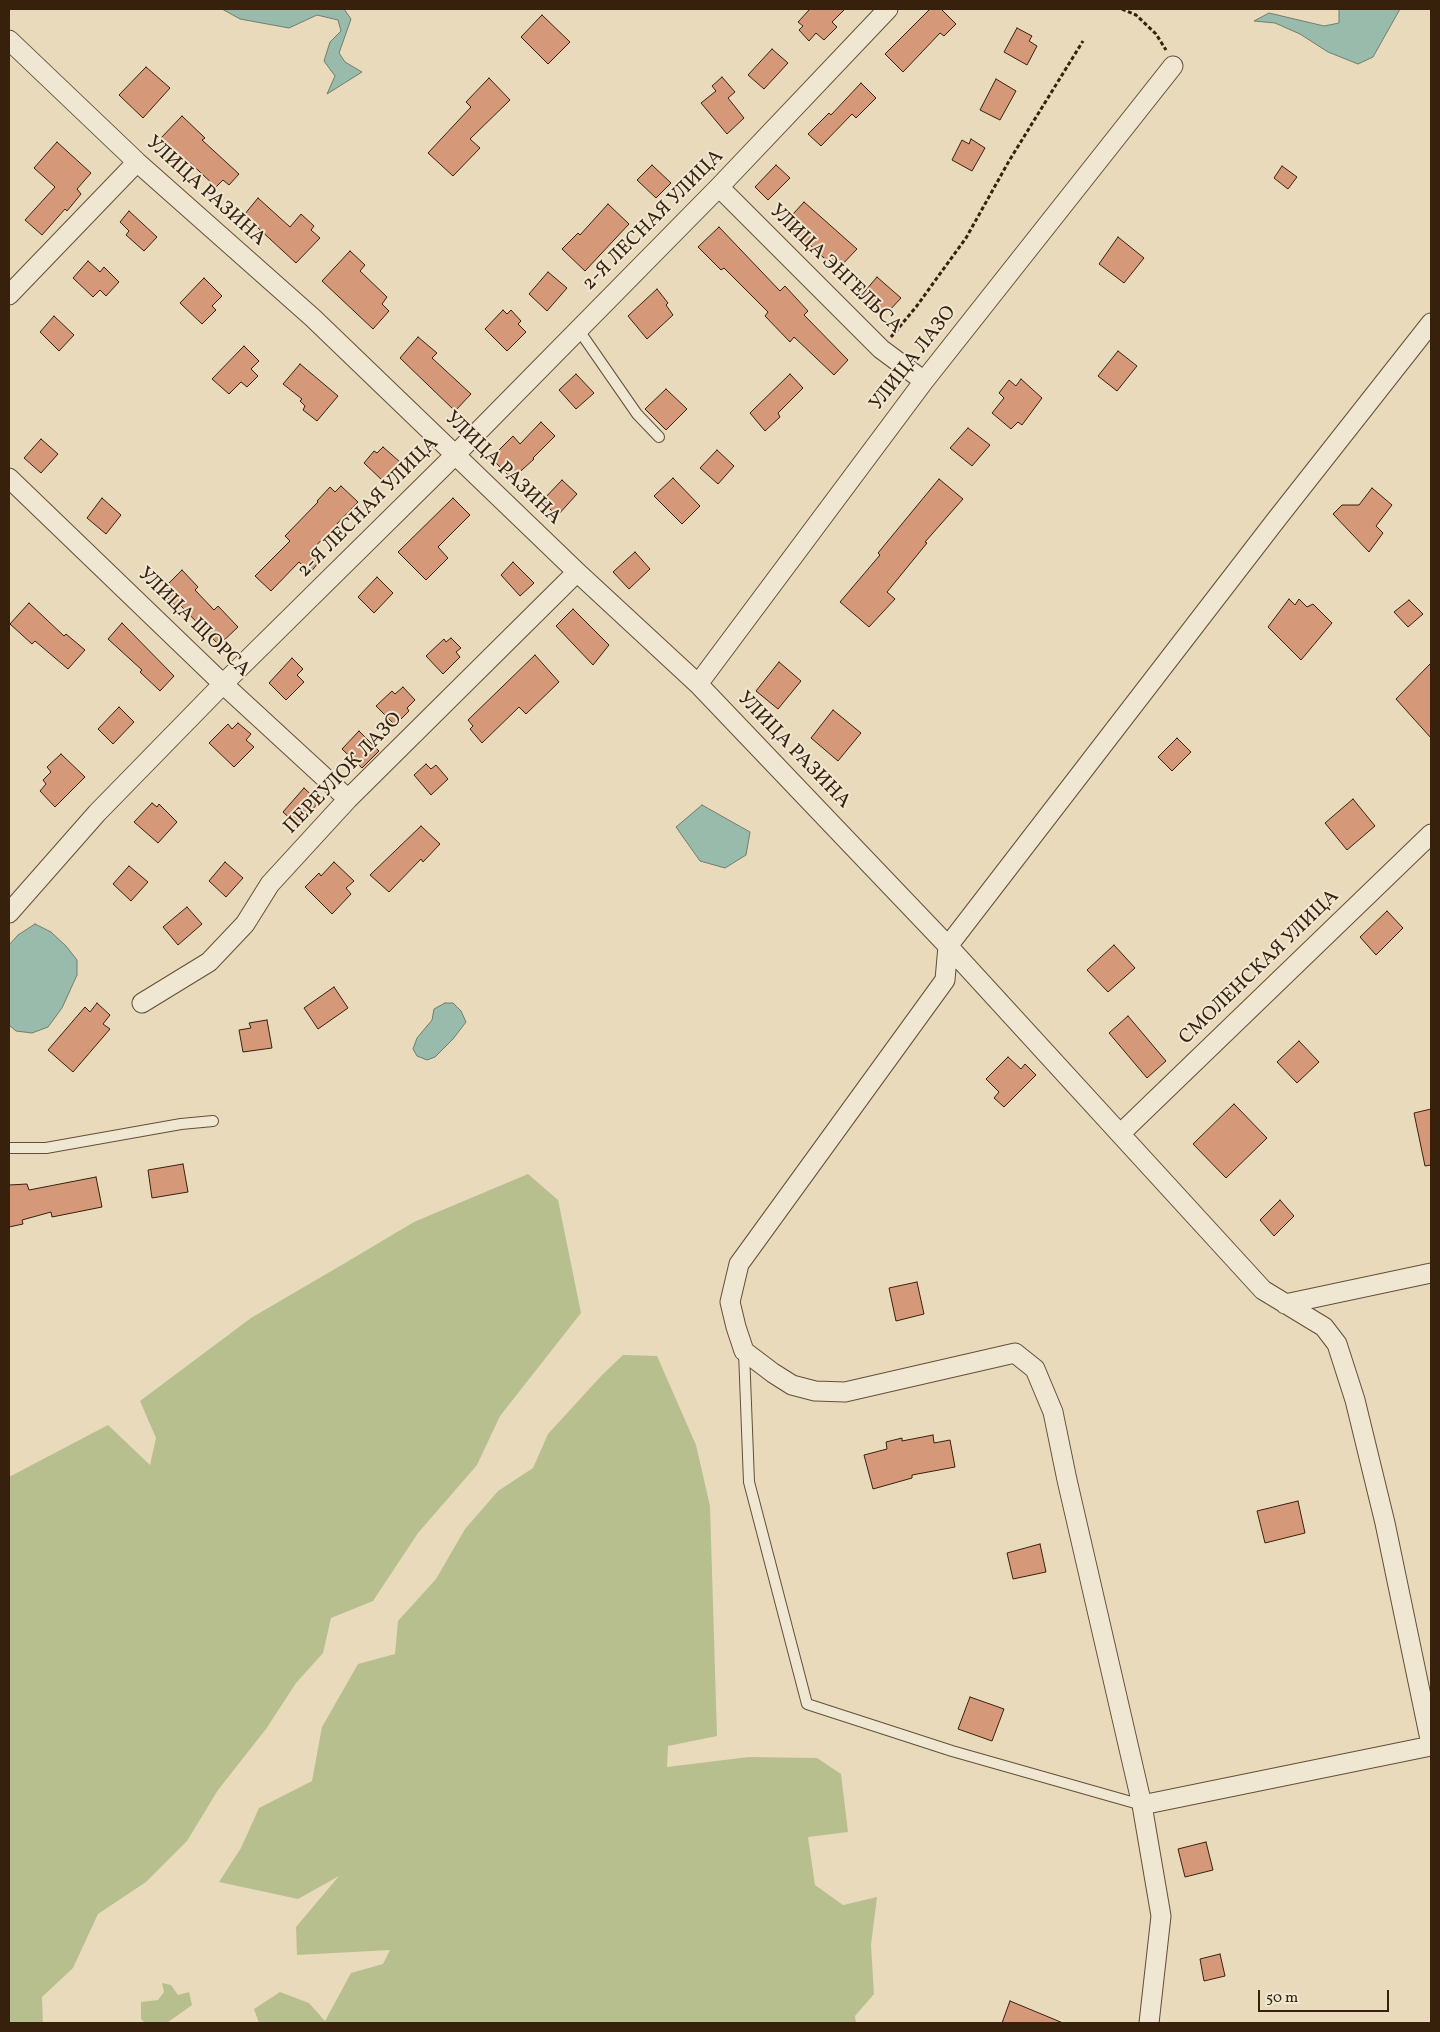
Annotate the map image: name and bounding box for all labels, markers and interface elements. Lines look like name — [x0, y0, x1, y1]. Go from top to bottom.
street label: УЛИЦА РАЗИНА — [140, 132, 270, 252]
street label: 2-Я ЛЕСНАЯ УЛИЦА — [578, 145, 730, 297]
street label: УЛИЦА ЭНГЕЛЬСА — [763, 200, 907, 340]
street label: УЛИЦА ЛАЗО — [866, 302, 962, 416]
street label: УЛИЦА РАЗИНА — [439, 407, 565, 531]
street label: 2-Я ЛЕСНАЯ УЛИЦА — [293, 432, 445, 584]
street label: УЛИЦА ЩОРСА — [132, 563, 254, 683]
street label: УЛИЦА РАЗИНА — [731, 688, 855, 814]
street label: ПЕРЕУЛОК ЛАЗО — [280, 708, 408, 840]
street label: СМОЛЕНСКАЯ УЛИЦА — [1175, 885, 1345, 1051]
scale bar — [1260, 1980, 1391, 2012]
text: 50 m — [1266, 1988, 1298, 2009]

